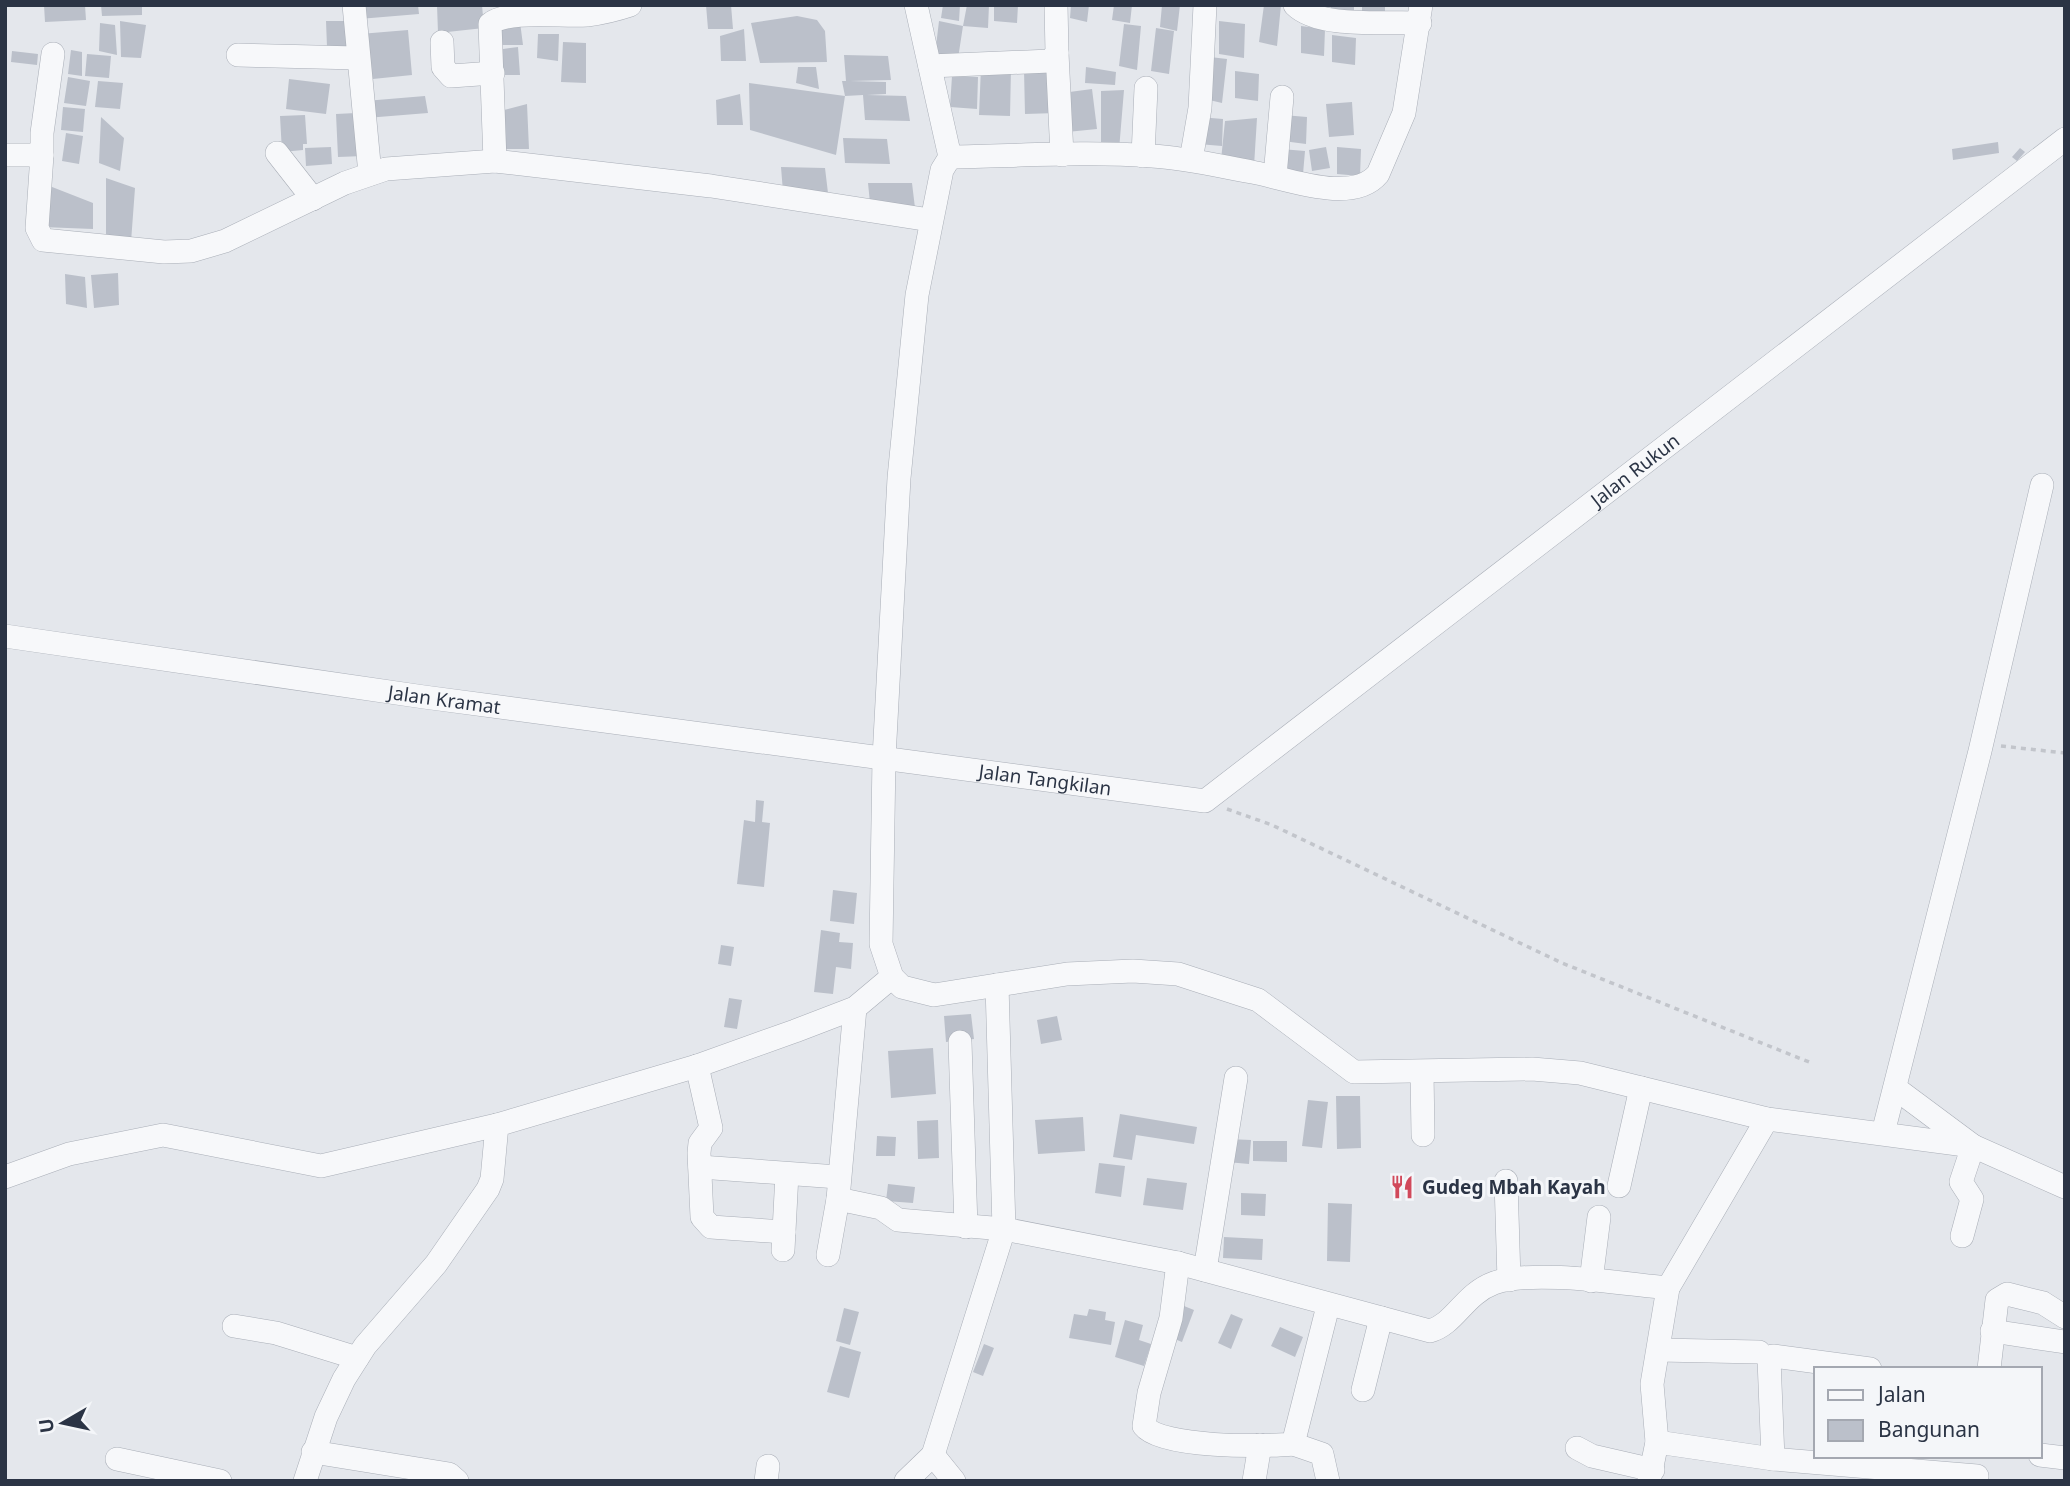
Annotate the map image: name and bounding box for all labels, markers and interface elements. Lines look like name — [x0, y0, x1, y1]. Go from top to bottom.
street label: Jalan Rukun — [1584, 428, 1685, 514]
street label: Jalan Kramat — [384, 679, 502, 720]
street label: Jalan Tangkilan — [975, 758, 1113, 801]
restaurant icon: Gudeg Mbah Kayah — [1388, 1173, 1416, 1201]
place label: Gudeg Mbah Kayah — [1422, 1174, 1606, 1200]
legend — [1814, 1367, 2042, 1458]
text: Jalan — [1876, 1380, 1926, 1408]
north arrow — [28, 1388, 98, 1458]
text: Bangunan — [1878, 1415, 1980, 1443]
text: U — [32, 1417, 60, 1435]

